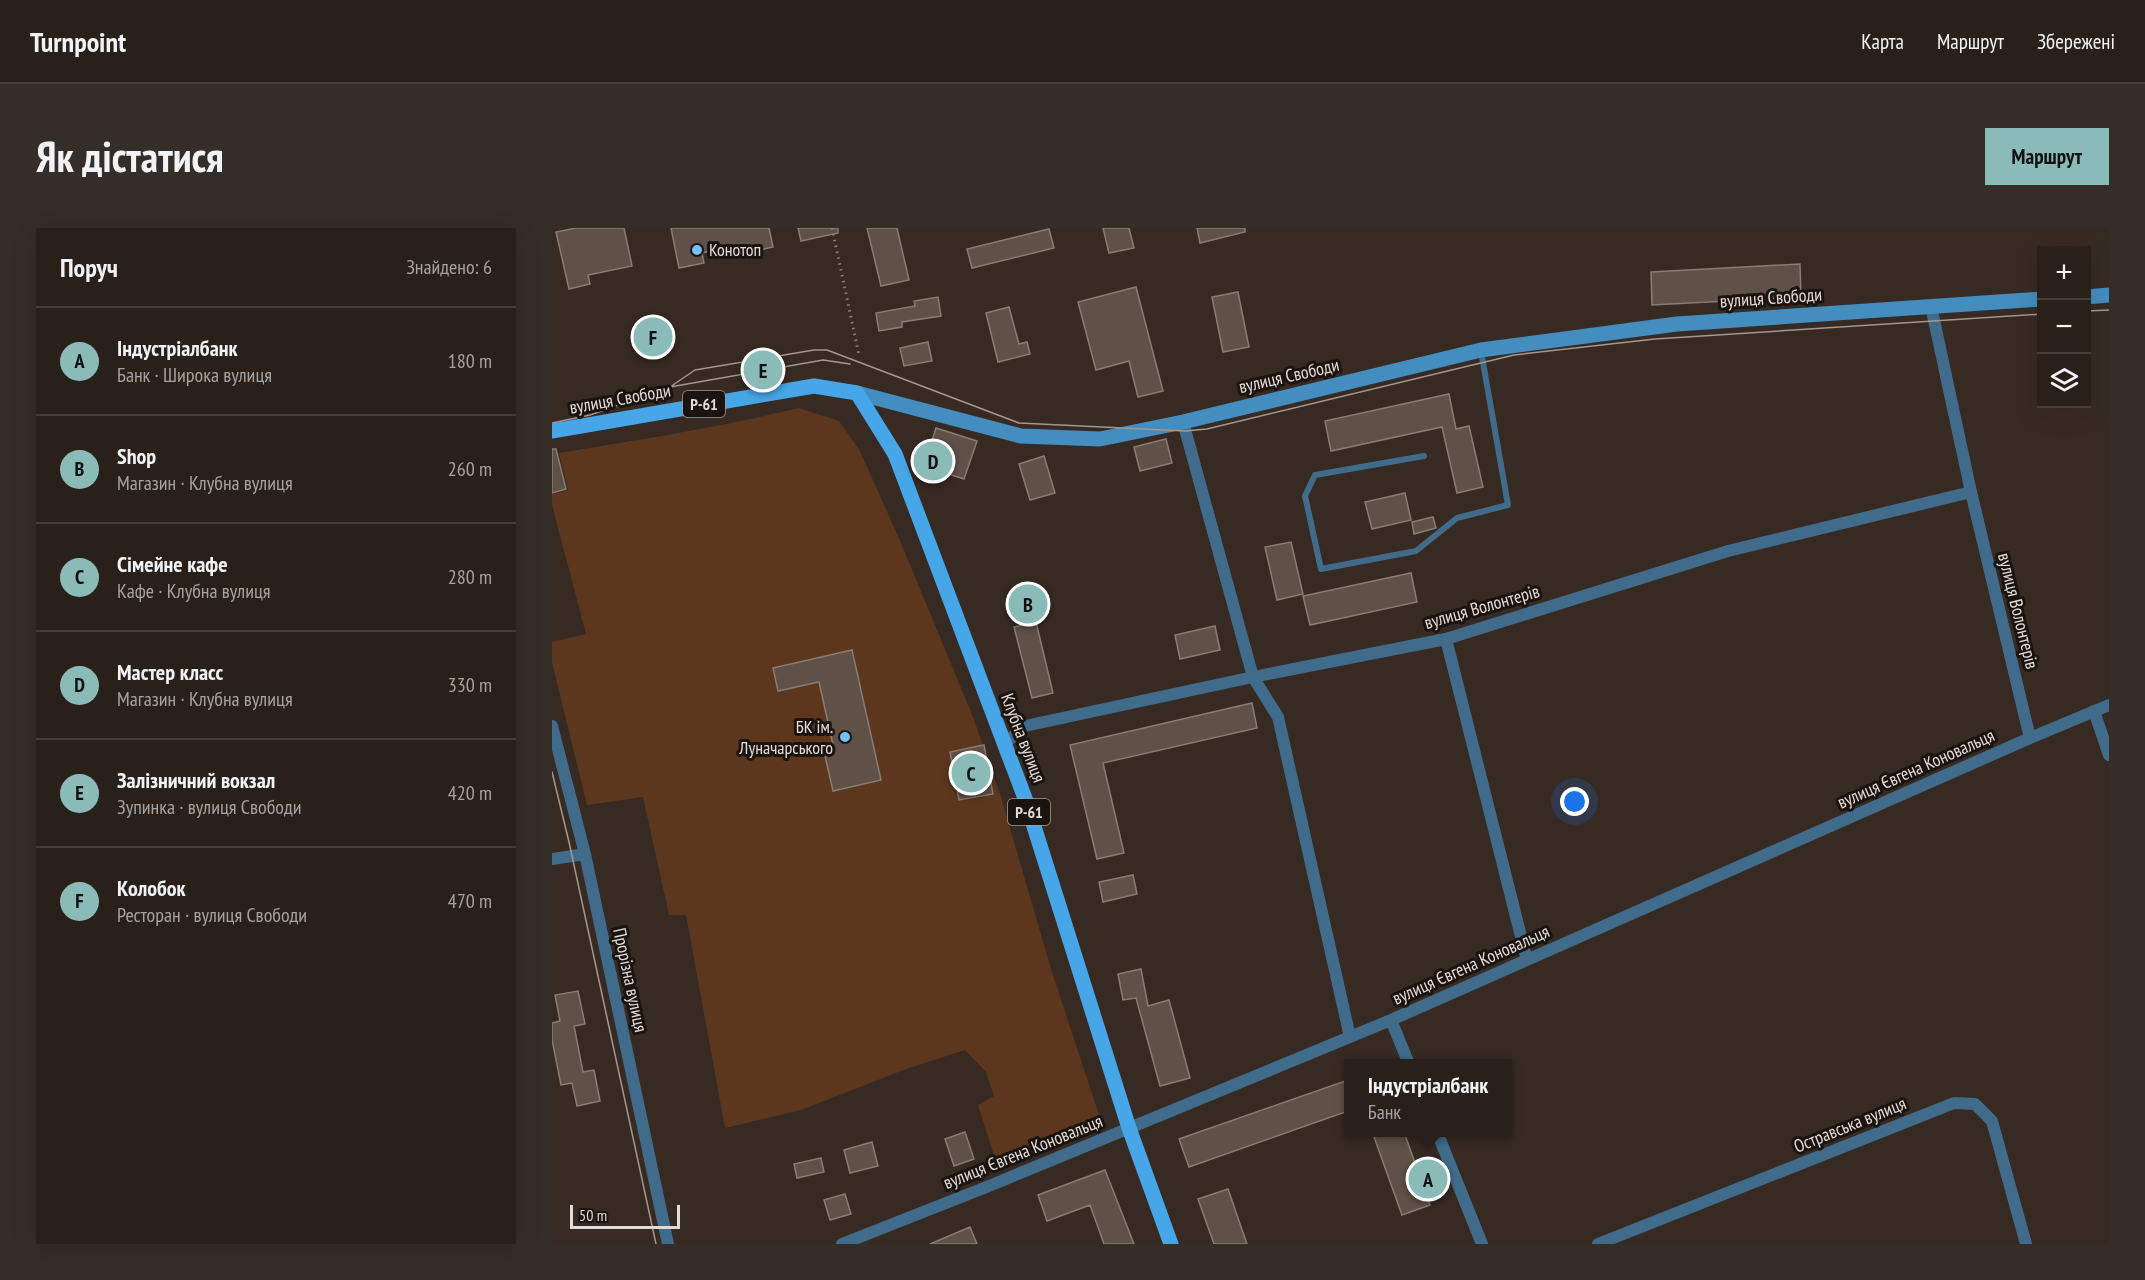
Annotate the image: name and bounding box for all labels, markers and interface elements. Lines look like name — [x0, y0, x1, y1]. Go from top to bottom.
text: Turnpoint — [30, 23, 126, 60]
text: Карта — [1861, 28, 1904, 55]
text: Маршрут — [1937, 28, 2004, 55]
text: Збережені — [2037, 28, 2115, 55]
button: Маршрут — [1985, 128, 2109, 185]
text: Як дістатися — [36, 129, 224, 184]
place label: Конотоп — [709, 238, 761, 261]
marker: Конотоп — [690, 243, 704, 257]
map controls — [2037, 246, 2091, 408]
button: + — [2037, 246, 2091, 300]
text: Поруч — [60, 251, 118, 284]
text: Знайдено: 6 — [406, 254, 492, 280]
street label: вулиця Свободи — [1719, 282, 1823, 313]
button: − — [2037, 300, 2091, 354]
pin: F — [634, 314, 672, 360]
text: Індустріалбанк — [117, 334, 238, 362]
text: A — [74, 348, 85, 374]
text: 180 m — [448, 348, 492, 374]
pin: E — [744, 348, 782, 392]
street label: вулиця Свободи — [1236, 353, 1341, 398]
button: layers — [2037, 354, 2091, 408]
text: Банк · Широка вулиця — [117, 362, 272, 388]
street label: вулиця Свободи — [567, 378, 672, 419]
road number: Р-61 — [683, 391, 725, 417]
pin: D — [914, 438, 952, 484]
text: Shop — [117, 442, 156, 470]
text: B — [75, 456, 84, 482]
text: 260 m — [448, 456, 492, 482]
text: Магазин · Клубна вулиця — [117, 470, 293, 496]
text: Сімейне кафе — [117, 550, 228, 578]
street label: вулиця Волонтерів — [1993, 550, 2044, 671]
text: C — [75, 564, 84, 590]
text: 280 m — [448, 564, 492, 590]
text: Кафе · Клубна вулиця — [117, 578, 271, 604]
street label: вулиця Волонтерів — [1422, 579, 1542, 634]
pin: B — [1008, 582, 1048, 626]
text: Мастер класс — [117, 658, 223, 686]
text: D — [74, 672, 85, 698]
text: 330 m — [448, 672, 492, 698]
text: Магазин · Клубна вулиця — [117, 686, 293, 712]
street label: Клубна вулиця — [996, 690, 1051, 786]
place label: БК ім. Луначарського — [738, 715, 833, 759]
street label: вулиця Євгена Коновальця — [1834, 724, 1998, 814]
marker: БК ім. Луначарського — [838, 730, 852, 744]
pin: C — [952, 750, 990, 796]
text: Залізничний вокзал — [117, 766, 275, 794]
text: E — [75, 780, 84, 806]
text: 420 m — [448, 780, 492, 806]
your location — [1560, 787, 1589, 816]
text: Зупинка · вулиця Свободи — [117, 794, 302, 820]
road number: Р-61 — [1008, 799, 1050, 825]
text: Колобок — [117, 874, 186, 902]
text: F — [75, 888, 84, 914]
text: 470 m — [448, 888, 492, 914]
text: Ресторан · вулиця Свободи — [117, 902, 307, 928]
street label: вулиця Євгена Коновальця — [1389, 920, 1553, 1010]
street label: Прорізна вулиця — [608, 926, 653, 1034]
popup — [1344, 1059, 1512, 1137]
text: Індустріалбанк — [1368, 1071, 1488, 1099]
street label: Остравська вулиця — [1790, 1092, 1909, 1158]
text: Банк — [1368, 1099, 1401, 1125]
street label: вулиця Євгена Коновальця — [940, 1109, 1106, 1194]
pin: A — [1408, 1156, 1448, 1202]
scale bar — [570, 1202, 680, 1230]
text: 50 m — [579, 1205, 607, 1225]

